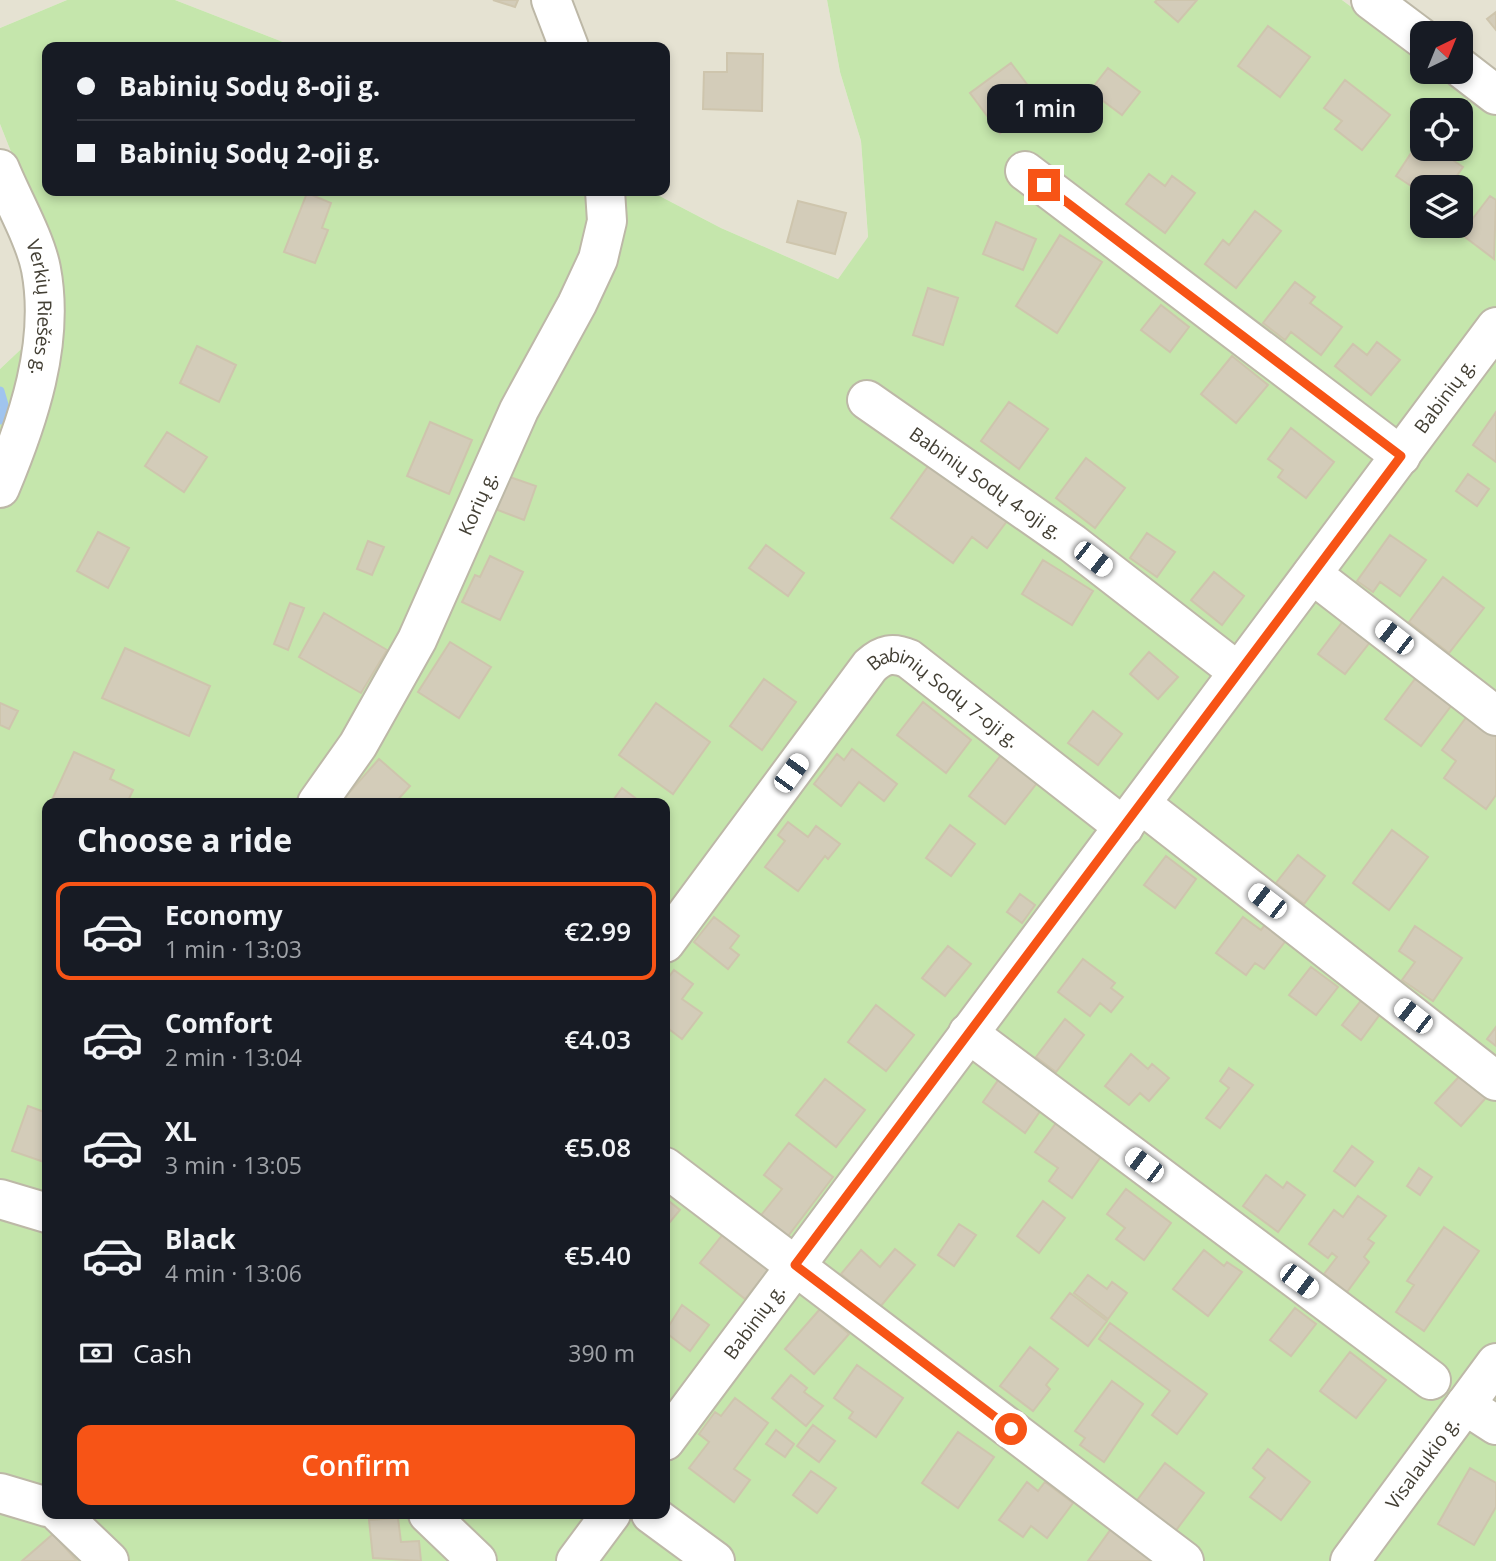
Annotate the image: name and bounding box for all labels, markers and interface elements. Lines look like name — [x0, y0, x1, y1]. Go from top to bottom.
north arrow — [1410, 21, 1474, 84]
map controls — [1410, 21, 1473, 238]
text: Babinių Sodų 8-oji g. — [119, 68, 380, 104]
callout: 1 min — [986, 83, 1102, 132]
text: 1 min — [1014, 92, 1076, 124]
button: locate — [1410, 98, 1473, 161]
text: Babinių Sodų 2-oji g. — [119, 135, 380, 171]
route end — [1028, 169, 1060, 201]
button: layers — [1410, 175, 1473, 238]
street label: Verkių Riešės g. — [20, 236, 58, 378]
street label: Babinių g. — [1408, 353, 1481, 439]
street label: Babinių Sodų 4-oji g. — [904, 421, 1067, 545]
street label: Korių g. — [452, 467, 503, 539]
car — [1070, 538, 1117, 580]
car — [1371, 616, 1418, 658]
street label: Babinių Sodų 7-oji g. — [861, 642, 1025, 754]
car — [771, 750, 812, 796]
text: Choose a ride — [77, 818, 292, 861]
car — [1244, 880, 1291, 922]
text: Economy — [165, 897, 283, 933]
icon: car — [81, 900, 144, 963]
text: €2.99 — [564, 913, 631, 949]
text: 1 min · 13:03 — [165, 933, 302, 965]
car — [1390, 995, 1437, 1037]
text: Comfort — [165, 1005, 272, 1041]
icon: car — [81, 1008, 144, 1071]
text: €4.03 — [564, 1021, 631, 1057]
text: 2 min · 13:04 — [165, 1041, 302, 1073]
text: XL — [165, 1113, 197, 1149]
icon: car — [81, 1116, 144, 1179]
text: €5.08 — [564, 1129, 631, 1165]
car — [1121, 1144, 1168, 1186]
text: 3 min · 13:05 — [165, 1149, 302, 1181]
text: Black — [165, 1221, 236, 1257]
icon: car — [81, 1224, 144, 1287]
text: €5.40 — [564, 1237, 631, 1273]
text: 4 min · 13:06 — [165, 1257, 302, 1289]
car — [1276, 1260, 1323, 1302]
street label: Babinių g. — [717, 1279, 791, 1364]
icon: cash — [77, 1334, 115, 1372]
text: Cash — [133, 1335, 192, 1371]
text: 390 m — [568, 1337, 635, 1369]
street label: Visalaukio g. — [1380, 1411, 1465, 1514]
route start — [995, 1413, 1027, 1445]
button: Confirm — [77, 1425, 635, 1505]

